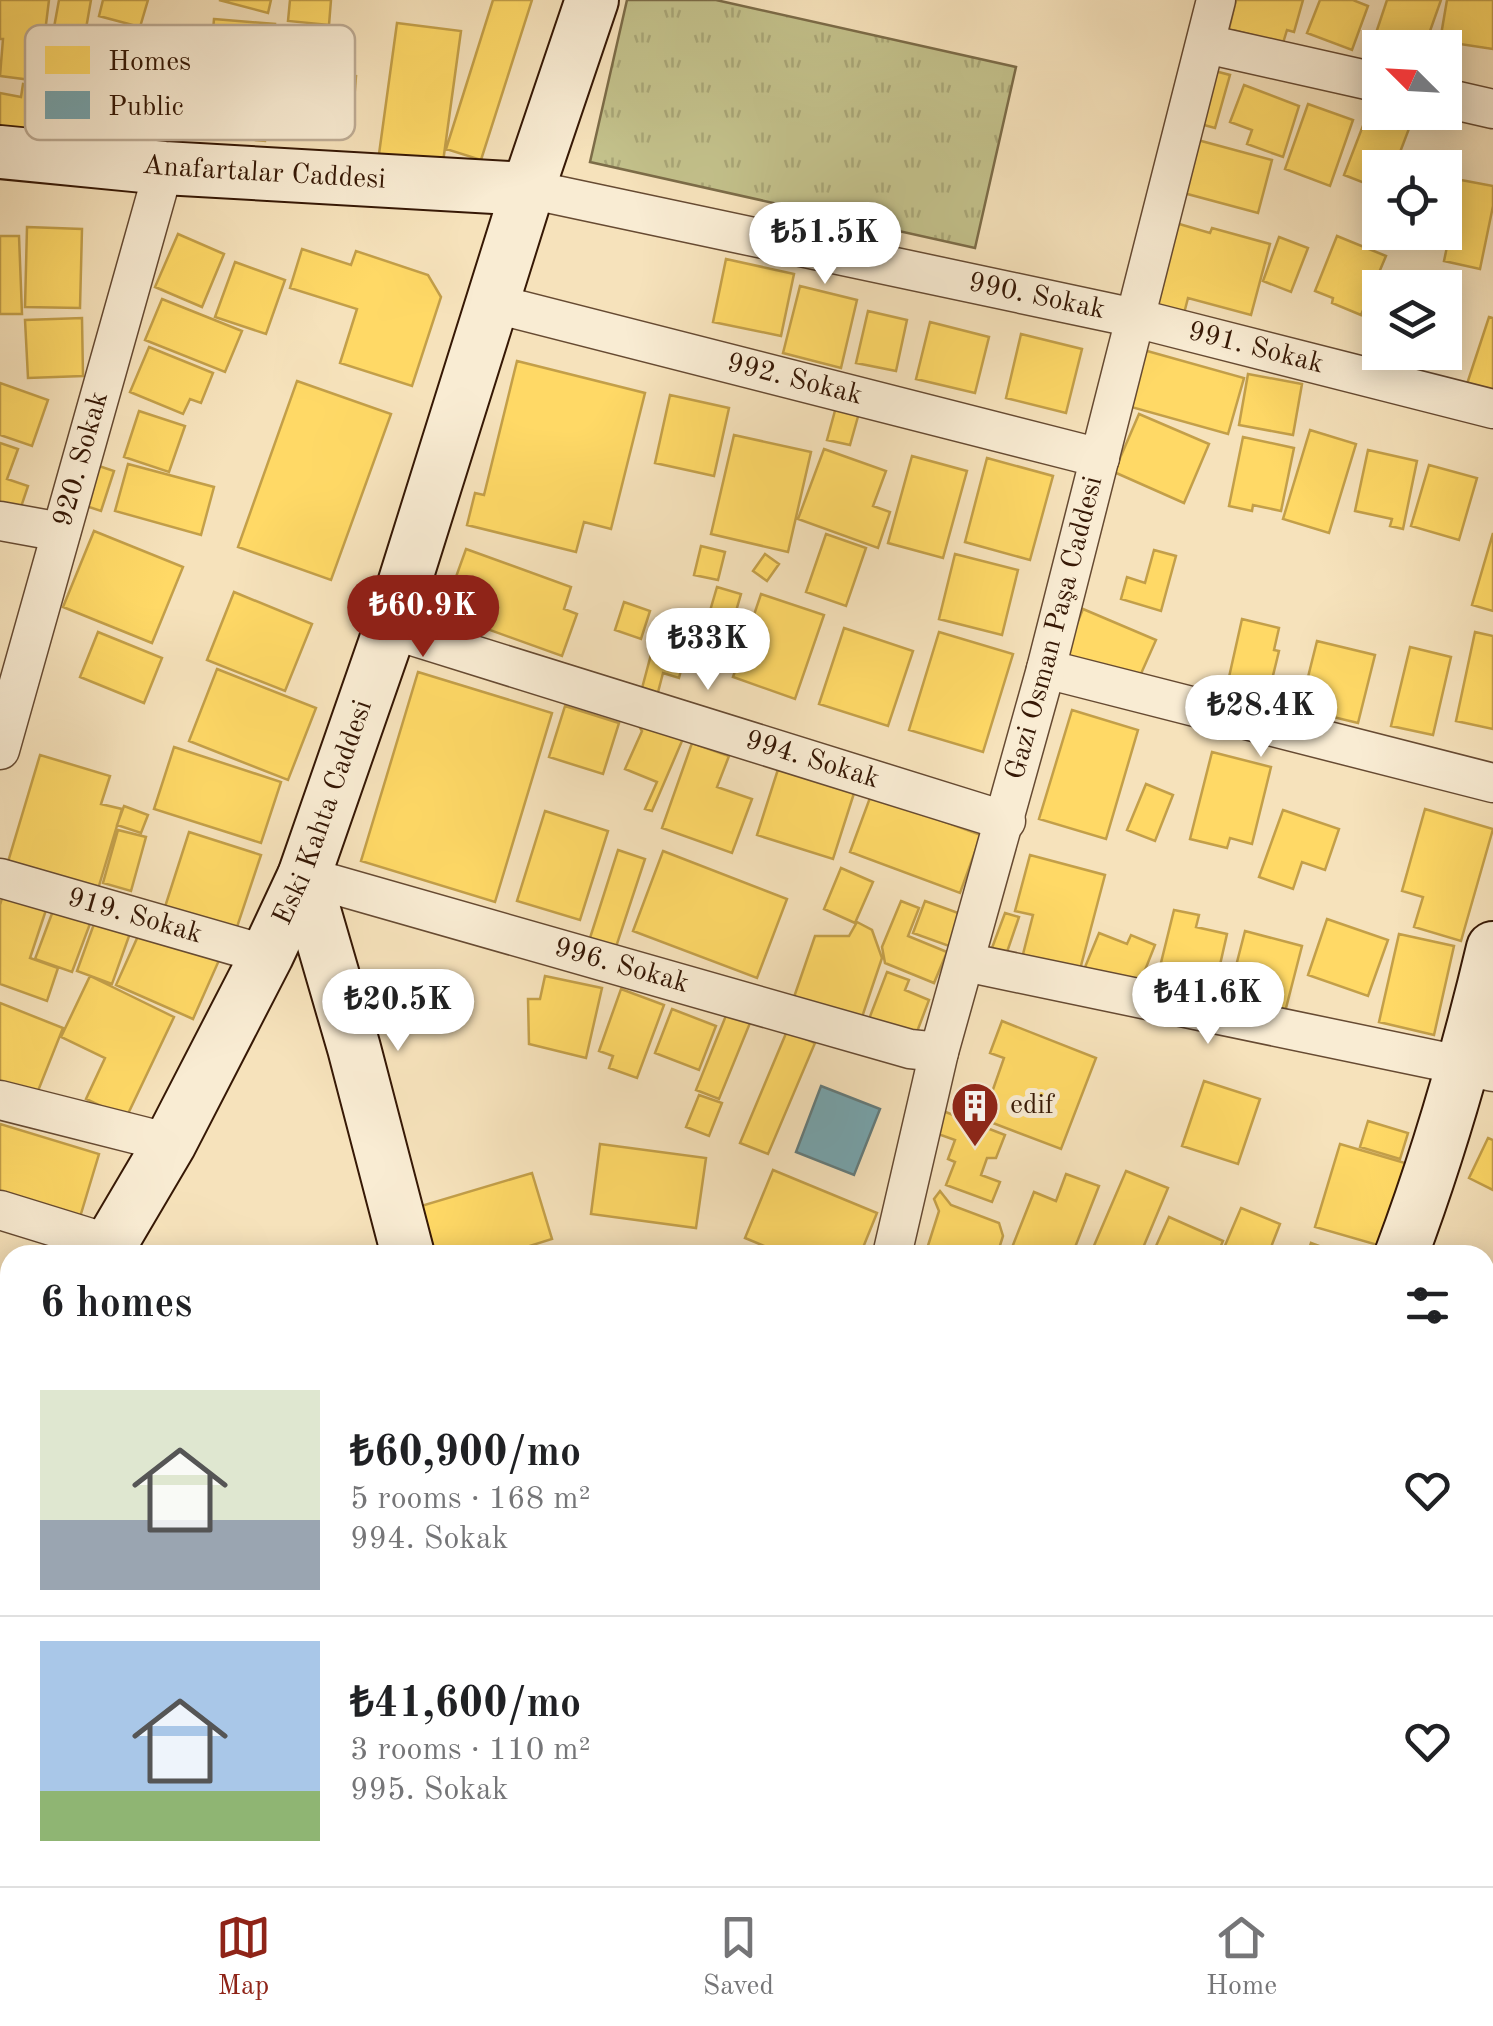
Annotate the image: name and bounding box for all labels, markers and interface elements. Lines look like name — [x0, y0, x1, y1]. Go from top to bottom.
legend — [25, 25, 355, 140]
north arrow — [1362, 30, 1462, 130]
map controls — [1362, 30, 1462, 370]
text: Homes — [108, 49, 191, 77]
text: Public — [108, 94, 184, 122]
button: locate — [1362, 150, 1462, 250]
street label: Anafartalar Caddesi — [141, 152, 387, 195]
pin: ₺51.5K — [744, 202, 906, 287]
text: ₺51.5K — [771, 218, 879, 250]
street label: 990. Sokak — [966, 269, 1107, 325]
button: layers — [1362, 270, 1462, 370]
street label: 991. Sokak — [1185, 318, 1326, 379]
street label: 992. Sokak — [724, 349, 865, 411]
street label: 920. Sokak — [50, 389, 114, 530]
street label: Gazi Osman Paşa Caddesi — [1002, 473, 1108, 783]
pin: ₺60.9K — [342, 575, 504, 660]
text: ₺60.9K — [369, 591, 477, 623]
pin: ₺33K — [649, 608, 767, 693]
text: ₺33K — [668, 624, 748, 656]
pin: ₺28.4K — [1180, 675, 1342, 760]
text: ₺28.4K — [1207, 691, 1315, 723]
street label: Eski Kahta Caddesi — [269, 697, 378, 930]
street label: 994. Sokak — [742, 727, 882, 795]
street label: 919. Sokak — [64, 884, 205, 949]
street label: 996. Sokak — [551, 934, 692, 999]
pin: ₺41.6K — [1127, 962, 1289, 1047]
pin: ₺20.5K — [317, 969, 479, 1054]
text: ₺41.6K — [1154, 978, 1262, 1010]
text: ₺20.5K — [344, 985, 452, 1017]
building icon: edif — [949, 1080, 1001, 1148]
place label: edif — [1010, 1092, 1056, 1120]
icon: filters — [1400, 1278, 1455, 1333]
text: 6 homes — [40, 1284, 192, 1326]
icon: home — [120, 1430, 240, 1550]
text: ₺60,900/mo — [350, 1433, 581, 1475]
icon: heart — [1400, 1463, 1455, 1518]
text: 5 rooms · 168 m² — [350, 1484, 591, 1516]
text: 994. Sokak — [350, 1524, 508, 1556]
icon: home — [120, 1681, 240, 1801]
text: ₺41,600/mo — [350, 1684, 581, 1726]
icon: heart — [1400, 1714, 1455, 1769]
text: 3 rooms · 110 m² — [350, 1735, 591, 1767]
text: 995. Sokak — [350, 1775, 508, 1807]
tab: Map — [216, 1910, 271, 2005]
tab: Saved — [703, 1910, 774, 2005]
tab: Home — [1206, 1910, 1277, 2005]

